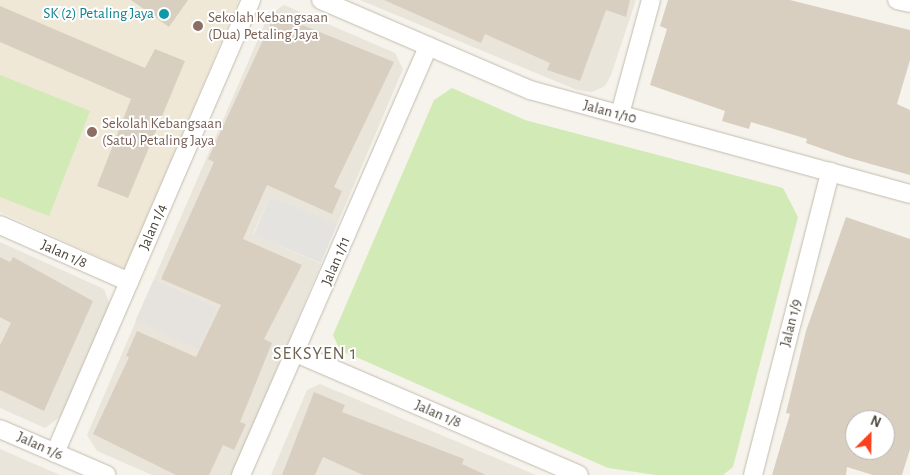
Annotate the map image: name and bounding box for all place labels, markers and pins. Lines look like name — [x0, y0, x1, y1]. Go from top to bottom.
place label: SK (2) Petaling Jaya — [43, 5, 154, 23]
marker: SK (2) Petaling Jaya — [158, 8, 170, 20]
place label: Sekolah Kebangsaan (Dua) Petaling Jaya — [208, 8, 328, 43]
marker: Sekolah Kebangsaan (Dua) Petaling Jaya — [192, 20, 204, 32]
place label: Sekolah Kebangsaan (Satu) Petaling Jaya — [102, 114, 222, 149]
marker: Sekolah Kebangsaan (Satu) Petaling Jaya — [86, 126, 98, 138]

